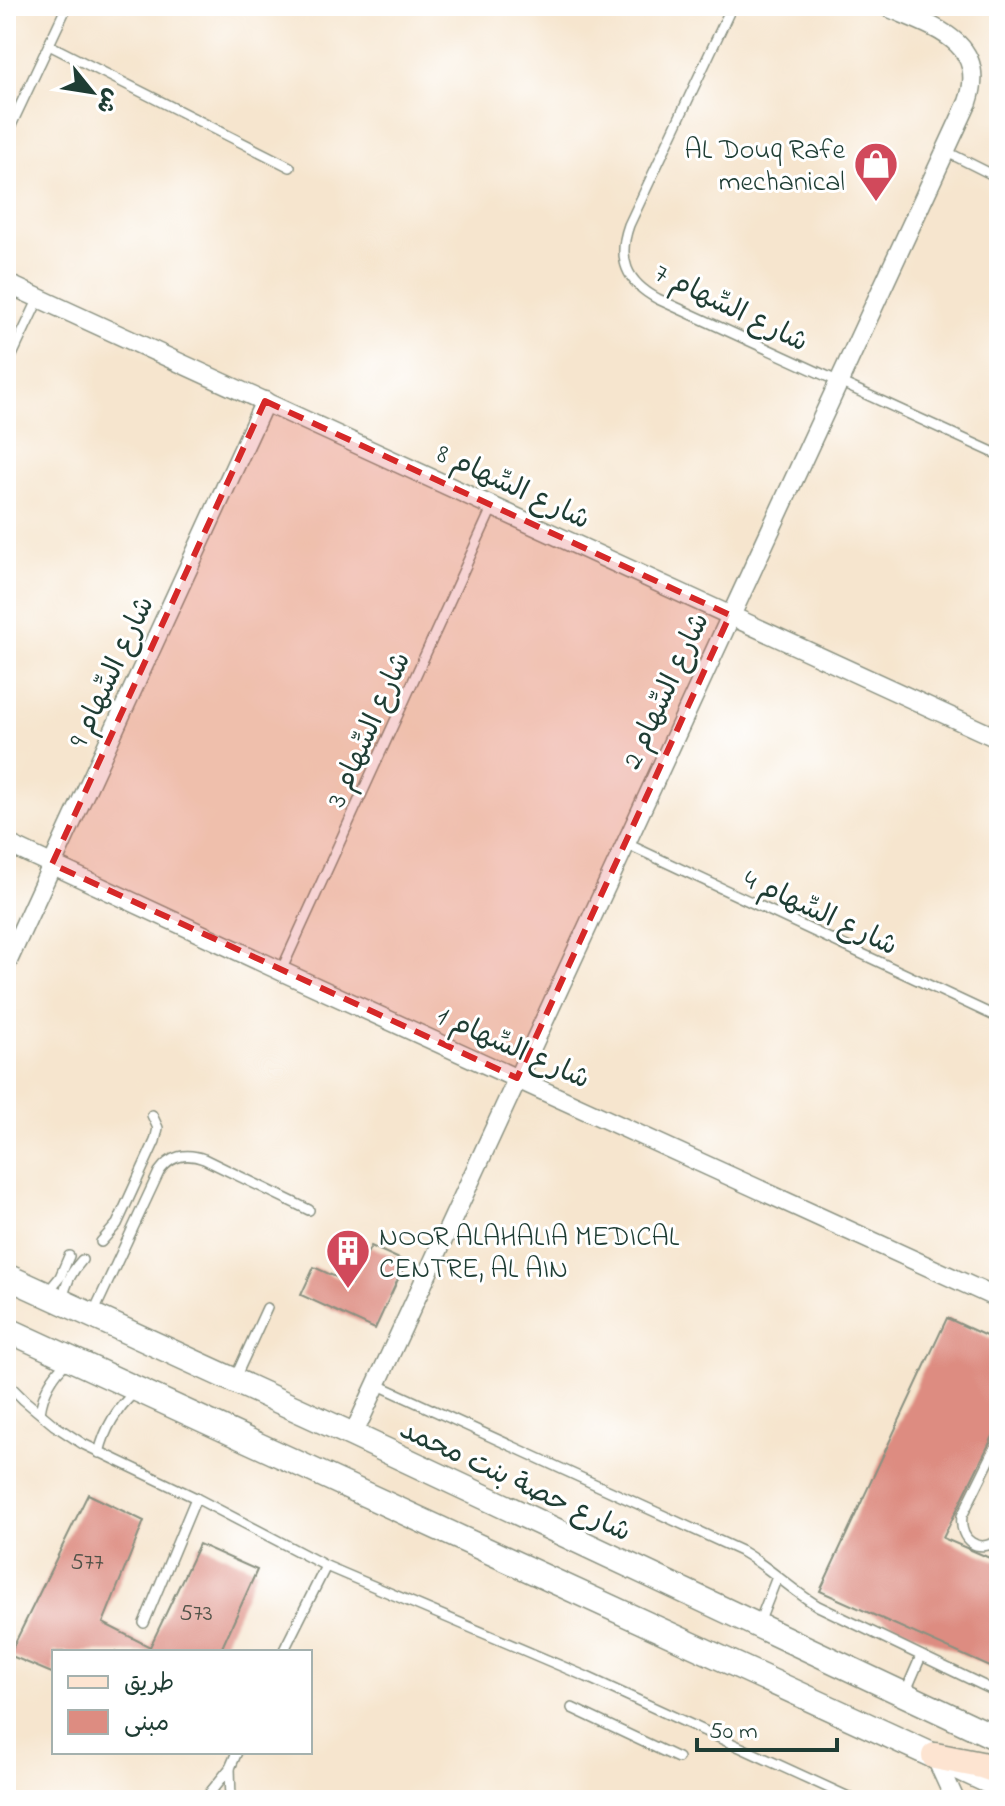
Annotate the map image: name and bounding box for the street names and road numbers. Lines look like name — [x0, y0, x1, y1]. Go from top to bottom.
street label: شارع السِّهام 7 — [647, 254, 814, 364]
street label: شارع السِّهام 8 — [429, 435, 596, 542]
street label: شارع السِّهام 9 — [60, 590, 166, 755]
street label: شارع السِّهام 2 — [613, 606, 721, 777]
street label: شارع السِّهام 3 — [318, 646, 423, 815]
street label: شارع السِّهام 4 — [735, 860, 904, 968]
street label: شارع السِّهام 1 — [429, 997, 596, 1101]
street label: شارع حصة بنت محمد — [392, 1411, 637, 1554]

